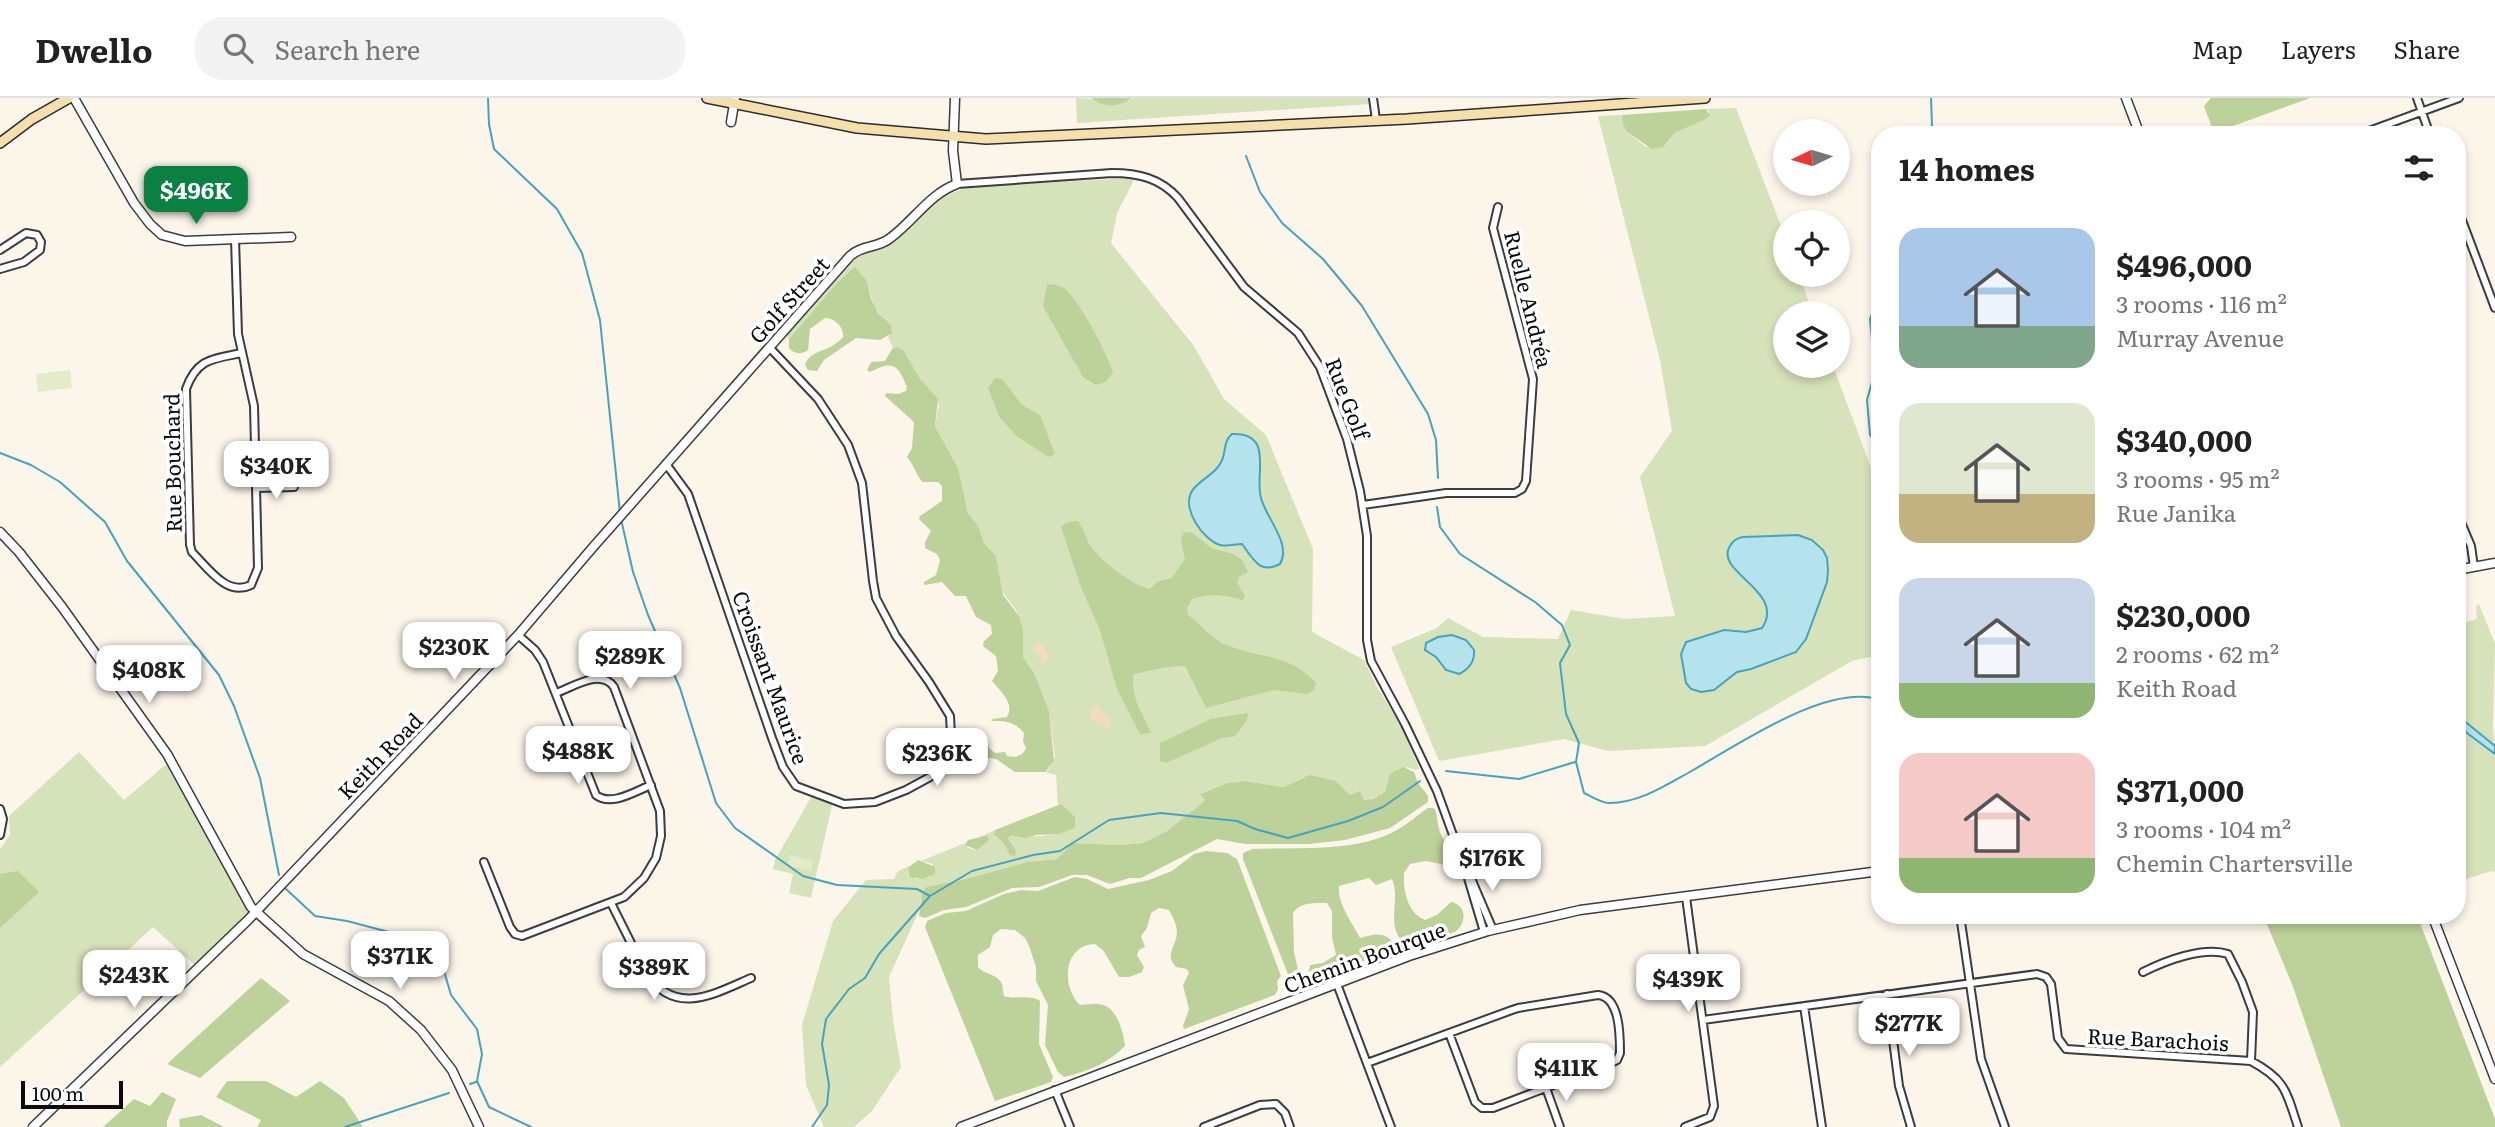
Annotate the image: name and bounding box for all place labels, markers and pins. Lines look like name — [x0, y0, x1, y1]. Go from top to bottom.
pin: $496K — [147, 166, 245, 226]
pin: $340K — [227, 442, 325, 501]
pin: $230K — [405, 622, 503, 682]
pin: $289K — [581, 632, 679, 691]
pin: $408K — [100, 646, 198, 705]
pin: $488K — [529, 726, 627, 786]
pin: $236K — [888, 728, 986, 788]
pin: $176K — [1443, 834, 1541, 893]
pin: $371K — [351, 932, 449, 991]
pin: $389K — [605, 942, 703, 1002]
pin: $243K — [85, 950, 183, 1010]
pin: $439K — [1639, 954, 1737, 1014]
pin: $277K — [1860, 998, 1958, 1058]
pin: $411K — [1517, 1044, 1615, 1103]

